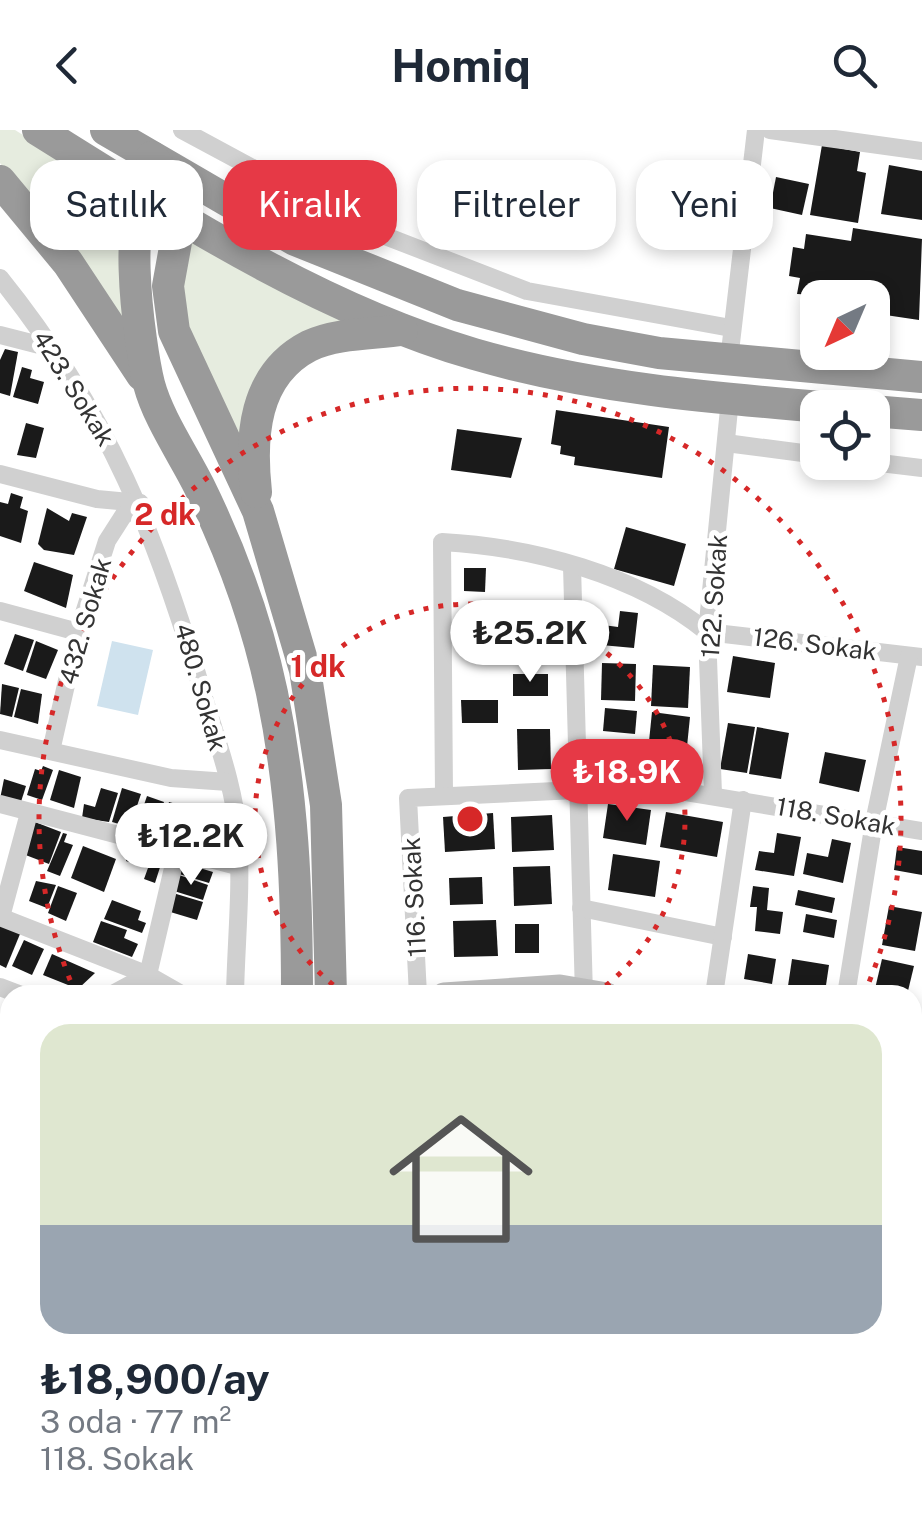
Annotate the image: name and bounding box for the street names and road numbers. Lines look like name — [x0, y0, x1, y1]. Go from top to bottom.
street label: 423. Sokak — [27, 325, 121, 451]
street label: 122. Sokak — [695, 533, 733, 659]
street label: 432. Sokak — [53, 554, 117, 688]
street label: 480. Sokak — [169, 620, 233, 754]
street label: 126. Sokak — [751, 622, 879, 666]
street label: 118. Sokak — [774, 791, 898, 841]
street label: 116. Sokak — [396, 836, 432, 958]

